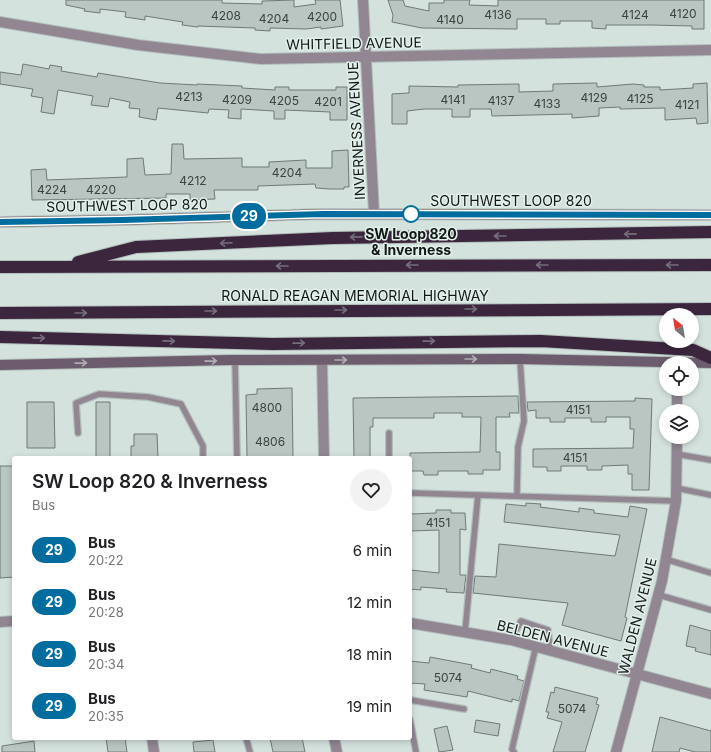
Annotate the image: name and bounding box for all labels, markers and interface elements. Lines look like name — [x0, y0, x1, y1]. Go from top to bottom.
house number: 4120 — [669, 6, 697, 21]
house number: 4136 — [484, 7, 512, 22]
house number: 4124 — [621, 7, 649, 22]
house number: 4208 — [211, 8, 241, 23]
house number: 4200 — [307, 9, 337, 24]
house number: 4204 — [259, 11, 289, 26]
house number: 4140 — [436, 12, 464, 27]
street label: WHITFIELD AVENUE — [286, 33, 422, 53]
street label: INVERNESS AVENUE — [344, 61, 368, 201]
house number: 4213 — [175, 89, 203, 104]
house number: 4129 — [580, 90, 608, 105]
house number: 4125 — [626, 91, 654, 106]
house number: 4209 — [222, 92, 252, 107]
house number: 4141 — [441, 92, 465, 107]
house number: 4205 — [269, 93, 299, 108]
house number: 4137 — [488, 93, 515, 108]
house number: 4201 — [314, 94, 342, 109]
house number: 4133 — [533, 96, 561, 111]
house number: 4121 — [675, 97, 699, 112]
house number: 4204 — [272, 165, 302, 180]
house number: 4212 — [179, 173, 207, 188]
house number: 4224 — [37, 182, 67, 197]
house number: 4220 — [86, 182, 116, 197]
street label: SOUTHWEST LOOP 820 — [430, 192, 592, 209]
street label: SOUTHWEST LOOP 820 — [46, 195, 208, 215]
line badge: 29 — [231, 203, 267, 229]
marker: SW Loop 820 & Inverness — [402, 205, 420, 223]
text: 29 — [240, 207, 258, 224]
place label: SW Loop 820 & Inverness — [365, 225, 457, 258]
one-way arrow — [624, 230, 637, 238]
one-way arrow — [494, 232, 507, 240]
one-way arrow — [350, 233, 363, 241]
one-way arrow — [220, 239, 233, 246]
one-way arrow — [406, 261, 419, 269]
one-way arrow — [536, 261, 549, 269]
one-way arrow — [666, 261, 679, 269]
one-way arrow — [276, 262, 289, 270]
street label: RONALD REAGAN MEMORIAL HIGHWAY — [221, 287, 489, 304]
one-way arrow — [464, 305, 477, 313]
one-way arrow — [334, 306, 347, 314]
one-way arrow — [204, 308, 217, 315]
north arrow — [659, 308, 699, 348]
map controls — [659, 308, 699, 444]
one-way arrow — [74, 309, 87, 317]
one-way arrow — [32, 334, 45, 342]
one-way arrow — [162, 337, 175, 345]
one-way arrow — [422, 337, 435, 345]
one-way arrow — [292, 339, 305, 347]
one-way arrow — [464, 355, 477, 363]
one-way arrow — [334, 356, 347, 364]
button: locate — [659, 356, 699, 396]
one-way arrow — [204, 357, 217, 365]
one-way arrow — [74, 359, 87, 367]
house number: 4800 — [252, 400, 282, 415]
house number: 4151 — [566, 402, 590, 417]
button: layers — [659, 404, 699, 444]
house number: 4806 — [255, 434, 285, 449]
house number: 4151 — [563, 450, 587, 465]
button: heart — [350, 469, 392, 511]
text: SW Loop 820 & Inverness — [32, 470, 268, 493]
text: Bus — [32, 497, 55, 513]
house number: 4151 — [426, 515, 450, 530]
text: Bus — [88, 533, 116, 552]
text: 29 — [45, 541, 63, 558]
text: 6 min — [353, 541, 392, 560]
text: 20:22 — [88, 552, 124, 568]
street label: WALDEN AVENUE — [614, 556, 660, 676]
text: Bus — [88, 585, 116, 604]
text: 29 — [45, 593, 63, 610]
text: 12 min — [347, 593, 392, 612]
text: 20:28 — [88, 604, 124, 620]
street label: BELDEN AVENUE — [495, 616, 611, 660]
text: Bus — [88, 637, 116, 656]
text: 29 — [45, 645, 63, 662]
text: 18 min — [347, 645, 392, 664]
text: 20:34 — [88, 656, 124, 672]
house number: 5074 — [434, 670, 462, 685]
text: Bus — [88, 689, 116, 708]
text: 29 — [45, 697, 63, 714]
text: 19 min — [347, 697, 392, 716]
house number: 5074 — [558, 701, 586, 716]
text: 20:35 — [88, 708, 124, 724]

